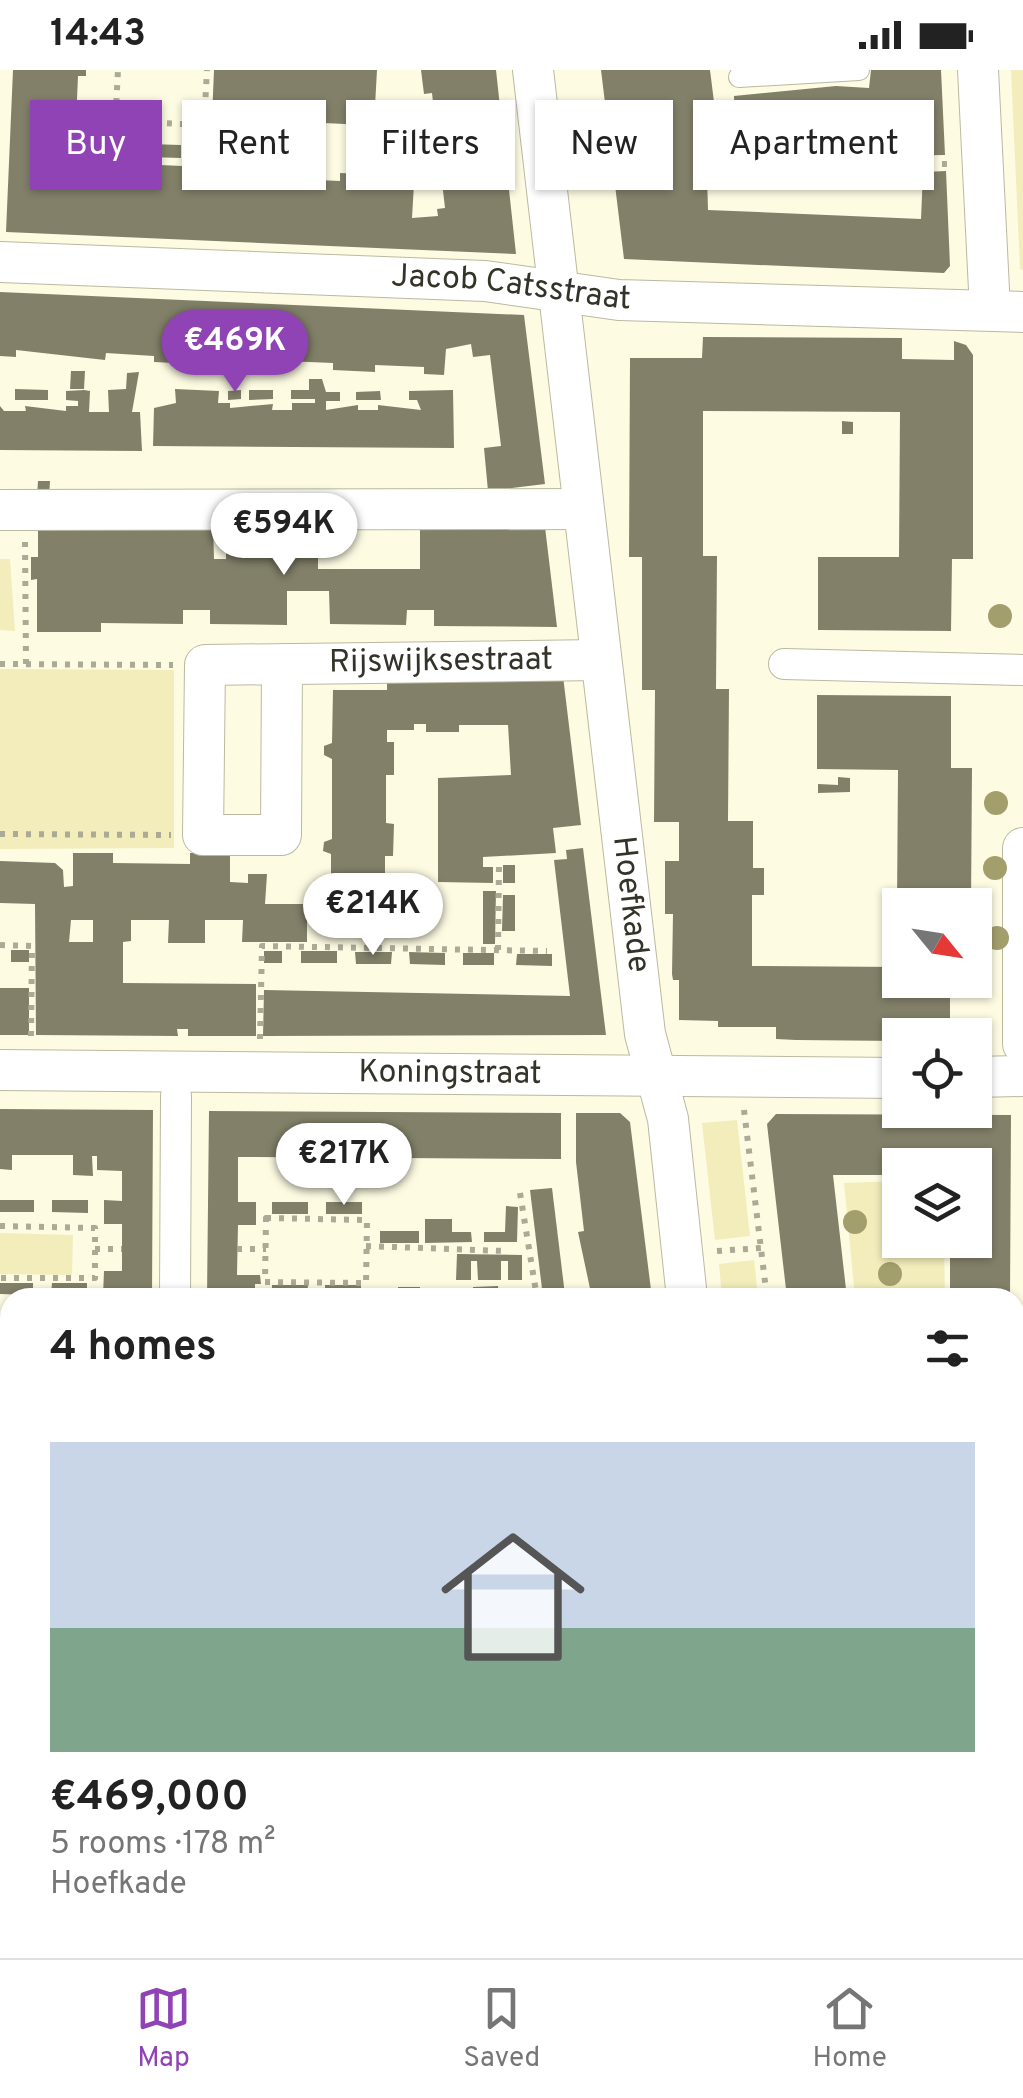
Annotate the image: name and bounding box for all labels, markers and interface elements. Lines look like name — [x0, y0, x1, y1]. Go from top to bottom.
text: 14:43 — [50, 11, 146, 60]
chip: Buy — [30, 100, 162, 190]
chip: Rent — [182, 100, 326, 190]
chip: Filters — [346, 100, 515, 190]
chip: New — [535, 100, 673, 190]
chip: Apartment — [693, 100, 934, 190]
street label: Jacob Catsstraat — [390, 257, 631, 320]
pin: €469K — [165, 310, 305, 395]
text: €469K — [184, 322, 286, 362]
pin: €594K — [214, 493, 354, 578]
text: €594K — [233, 505, 335, 545]
street label: Rijswijksestraat — [329, 641, 553, 683]
street label: Hoefkade — [602, 834, 658, 975]
pin: €214K — [303, 873, 443, 958]
text: €214K — [325, 885, 421, 925]
north arrow — [882, 888, 992, 998]
map controls — [882, 888, 992, 1258]
button: locate — [882, 1018, 992, 1128]
street label: Koningstraat — [358, 1053, 542, 1095]
pin: €217K — [274, 1123, 414, 1208]
text: €217K — [298, 1135, 390, 1175]
button: layers — [882, 1148, 992, 1258]
icon: filters — [920, 1321, 975, 1376]
text: 4 homes — [50, 1322, 217, 1375]
icon: home — [423, 1507, 603, 1687]
text: €469,000 — [50, 1772, 249, 1825]
text: 5 rooms · 178 m² — [50, 1825, 276, 1865]
text: Hoefkade — [50, 1865, 187, 1905]
tab: Map — [136, 1981, 191, 2077]
tab: Saved — [463, 1981, 540, 2077]
tab: Home — [813, 1981, 887, 2077]

